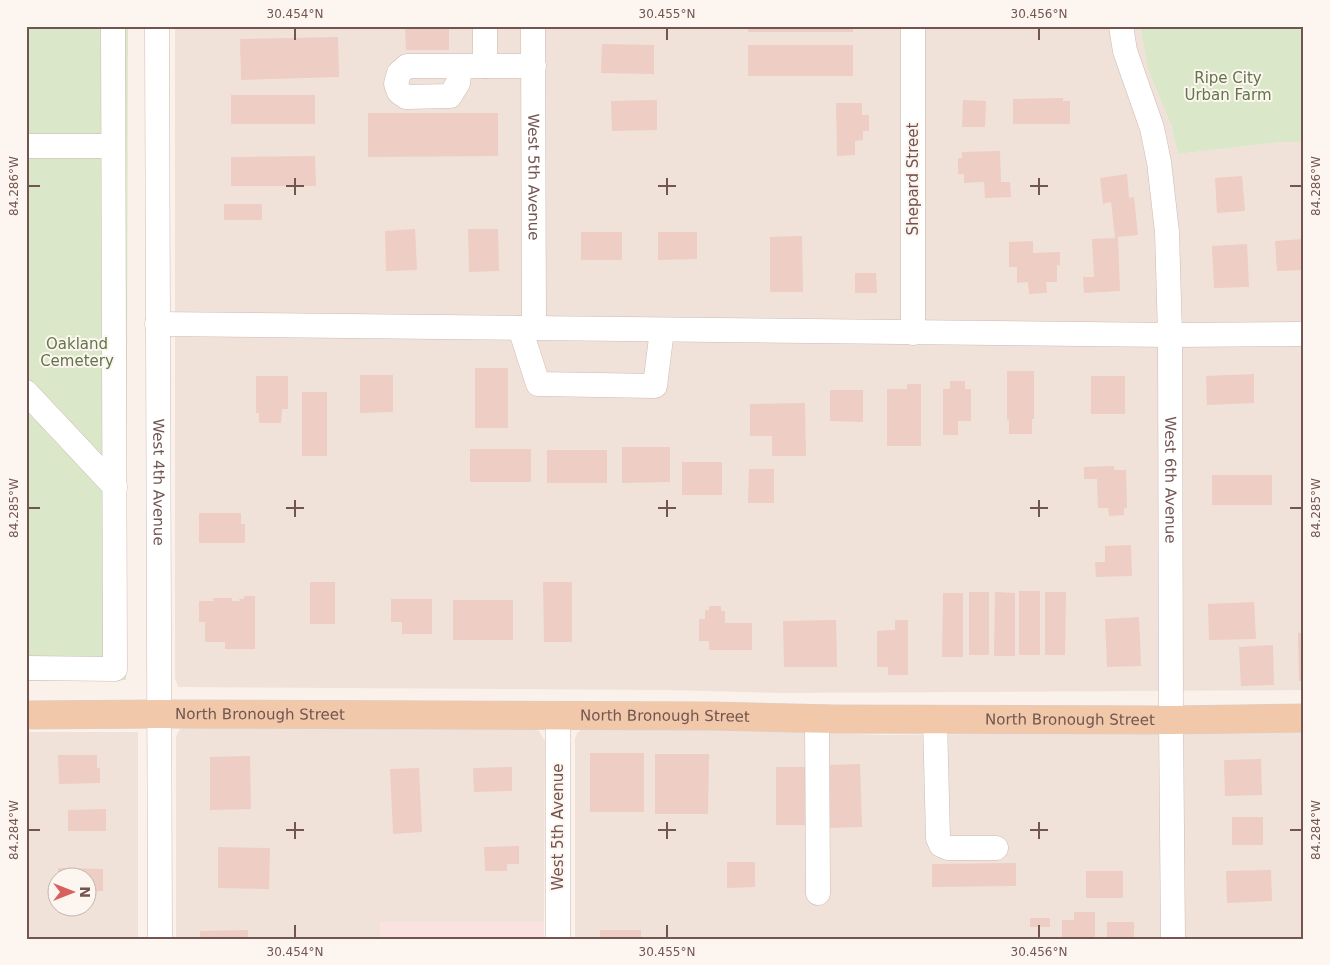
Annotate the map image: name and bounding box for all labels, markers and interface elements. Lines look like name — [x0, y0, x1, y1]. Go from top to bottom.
text: 30.454°N — [267, 7, 323, 21]
text: 30.455°N — [639, 7, 695, 21]
text: 30.456°N — [1011, 7, 1067, 21]
park label: Ripe City Urban Farm — [1184, 69, 1272, 104]
street label: West 5th Avenue — [524, 113, 543, 241]
street label: Shepard Street — [904, 123, 922, 235]
text: 84.286°W — [7, 156, 21, 216]
text: 84.286°W — [1309, 156, 1323, 216]
park label: Oakland Cemetery — [40, 335, 114, 370]
street label: West 6th Avenue — [1161, 416, 1180, 543]
street label: West 4th Avenue — [149, 418, 168, 546]
text: 84.285°W — [7, 478, 21, 538]
text: 84.285°W — [1309, 478, 1323, 538]
street label: North Bronough Street — [175, 705, 345, 724]
street label: North Bronough Street — [580, 707, 750, 726]
street label: North Bronough Street — [985, 710, 1155, 729]
street label: West 5th Avenue — [549, 763, 567, 891]
text: 84.284°W — [7, 800, 21, 860]
text: 84.284°W — [1309, 800, 1323, 860]
north arrow — [48, 868, 98, 918]
text: N — [77, 886, 93, 898]
text: 30.454°N — [267, 945, 323, 959]
text: 30.455°N — [639, 945, 695, 959]
text: 30.456°N — [1011, 945, 1067, 959]

